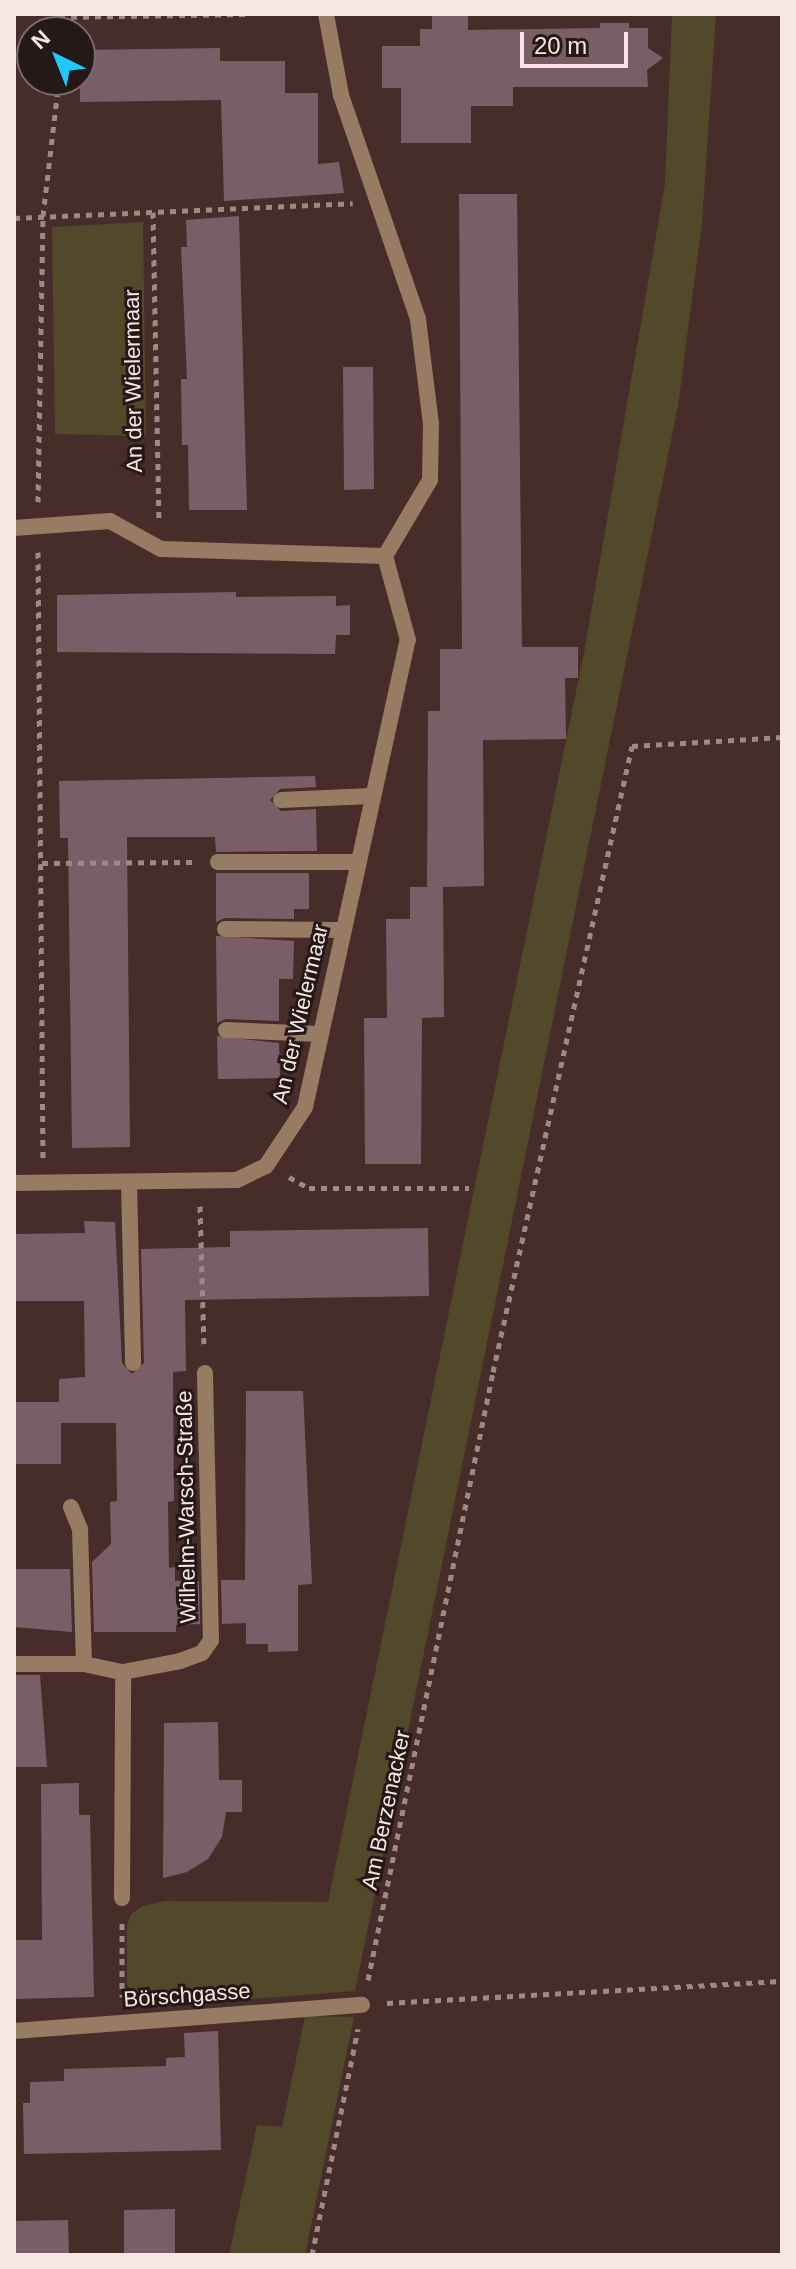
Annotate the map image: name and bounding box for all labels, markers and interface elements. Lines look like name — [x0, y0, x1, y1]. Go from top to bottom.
north arrow — [16, 16, 96, 96]
scale bar — [524, 16, 632, 66]
text: N — [26, 25, 55, 54]
text: 20 m — [534, 32, 587, 59]
street label: An der Wielermaar — [118, 289, 148, 473]
street label: An der Wielermaar — [267, 922, 333, 1106]
street label: Wilhelm-Warsch-Straße — [171, 1390, 201, 1624]
street label: Am Berzenacker — [356, 1728, 416, 1892]
street label: Börschgasse — [123, 1977, 251, 2013]

